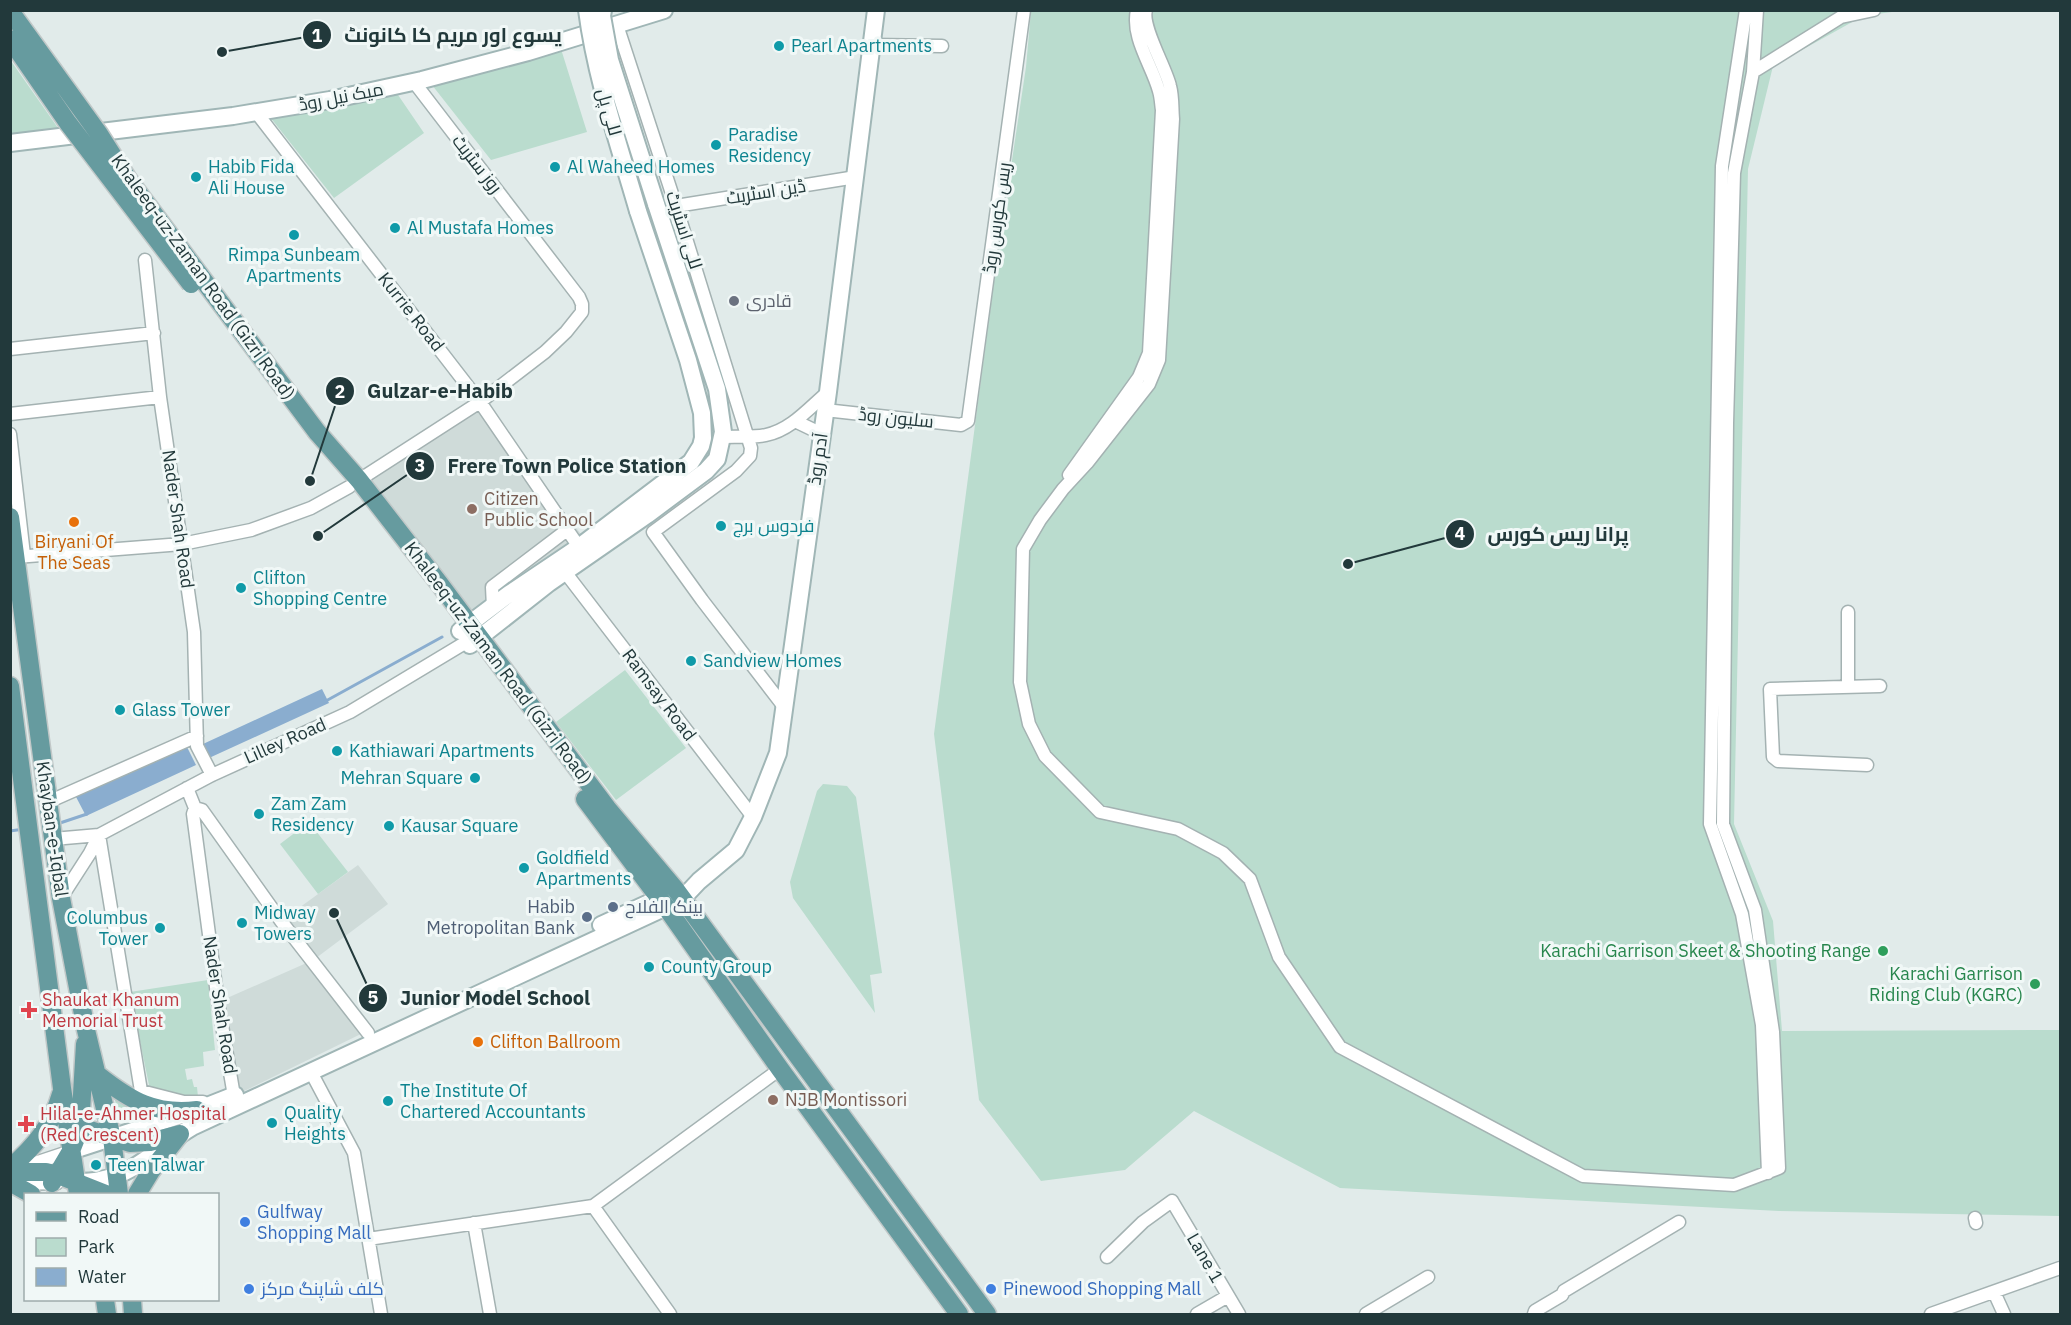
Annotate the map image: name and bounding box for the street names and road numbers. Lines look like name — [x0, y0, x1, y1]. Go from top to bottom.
street label: میک نیل روڈ — [297, 77, 385, 116]
street label: للی پل — [591, 86, 627, 138]
street label: روز سٹریٹ — [447, 130, 508, 198]
street label: Khaleeq-uz-Zaman Road (Gizri Road) — [107, 149, 300, 404]
street label: ریس کورس روڈ — [977, 161, 1016, 275]
street label: ڈین اسٹریٹ — [724, 174, 807, 209]
street label: للی اسٹریٹ — [661, 188, 708, 272]
street label: Kurrie Road — [373, 267, 450, 356]
street label: سلیون روڈ — [857, 402, 935, 433]
street label: آدم روڈ — [802, 431, 834, 487]
street label: Nader Shah Road — [157, 448, 200, 590]
street label: Khaleeq-uz-Zaman Road (Gizri Road) — [400, 537, 597, 789]
street label: Ramsay Road — [617, 644, 702, 745]
street label: Lilley Road — [240, 712, 329, 769]
street label: Khayban-e-Iqbal — [32, 760, 73, 898]
street label: Nader Shah Road — [198, 934, 243, 1076]
street label: Lane 1 — [1182, 1229, 1229, 1287]

